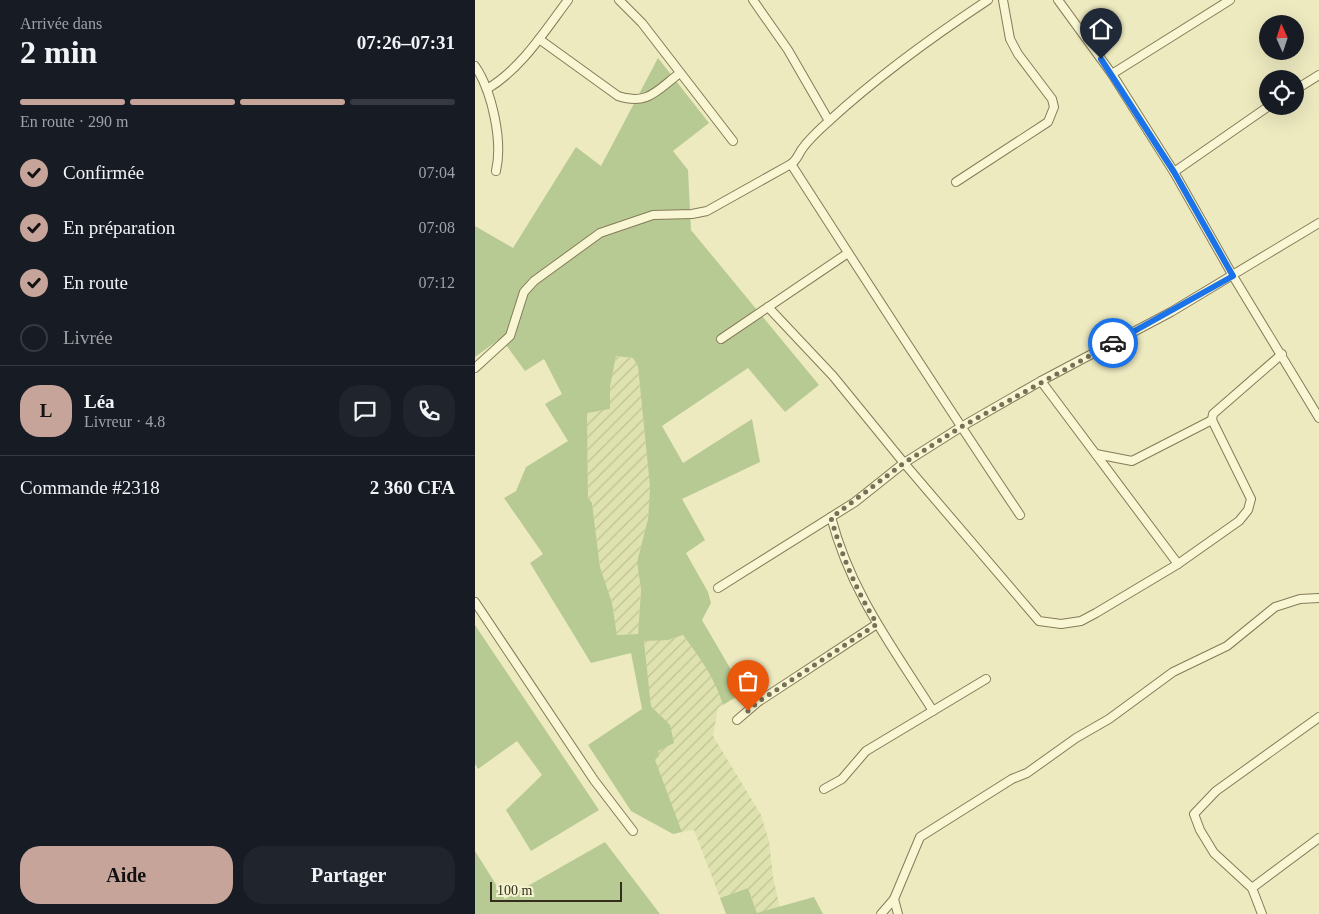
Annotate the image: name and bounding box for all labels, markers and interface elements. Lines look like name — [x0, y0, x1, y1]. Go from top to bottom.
pin — [1080, 8, 1122, 59]
text: Arrivée dans — [20, 15, 102, 32]
icon: home — [1087, 15, 1115, 43]
north arrow — [1259, 15, 1304, 60]
map controls — [1259, 15, 1304, 115]
text: 07:26–07:31 — [357, 32, 455, 53]
text: 2 min — [20, 34, 97, 70]
button: locate — [1259, 70, 1304, 115]
text: En route · 290 m — [20, 113, 128, 130]
icon: check — [20, 159, 48, 187]
text: Confirmée — [63, 162, 144, 183]
text: 07:04 — [419, 164, 455, 181]
icon: check — [20, 214, 48, 242]
text: En préparation — [63, 217, 175, 238]
text: 07:08 — [419, 219, 455, 236]
icon: check — [20, 269, 48, 297]
text: En route — [63, 272, 128, 293]
text: 07:12 — [419, 274, 455, 291]
courier — [1088, 318, 1138, 368]
text: Livrée — [63, 327, 113, 348]
icon: car — [1099, 329, 1127, 357]
button: chat — [339, 385, 391, 437]
button: phone — [403, 385, 455, 437]
text: Léa — [84, 391, 115, 412]
text: L — [40, 400, 52, 421]
text: Livreur · 4.8 — [84, 413, 165, 430]
text: Commande #2318 — [20, 477, 160, 498]
text: 2 360 CFA — [370, 477, 455, 498]
pin — [727, 660, 769, 711]
icon: bag — [734, 667, 762, 695]
button: Aide — [20, 846, 233, 904]
button: Partager — [243, 846, 455, 904]
scale bar — [490, 879, 623, 902]
text: 100 m — [497, 883, 532, 898]

